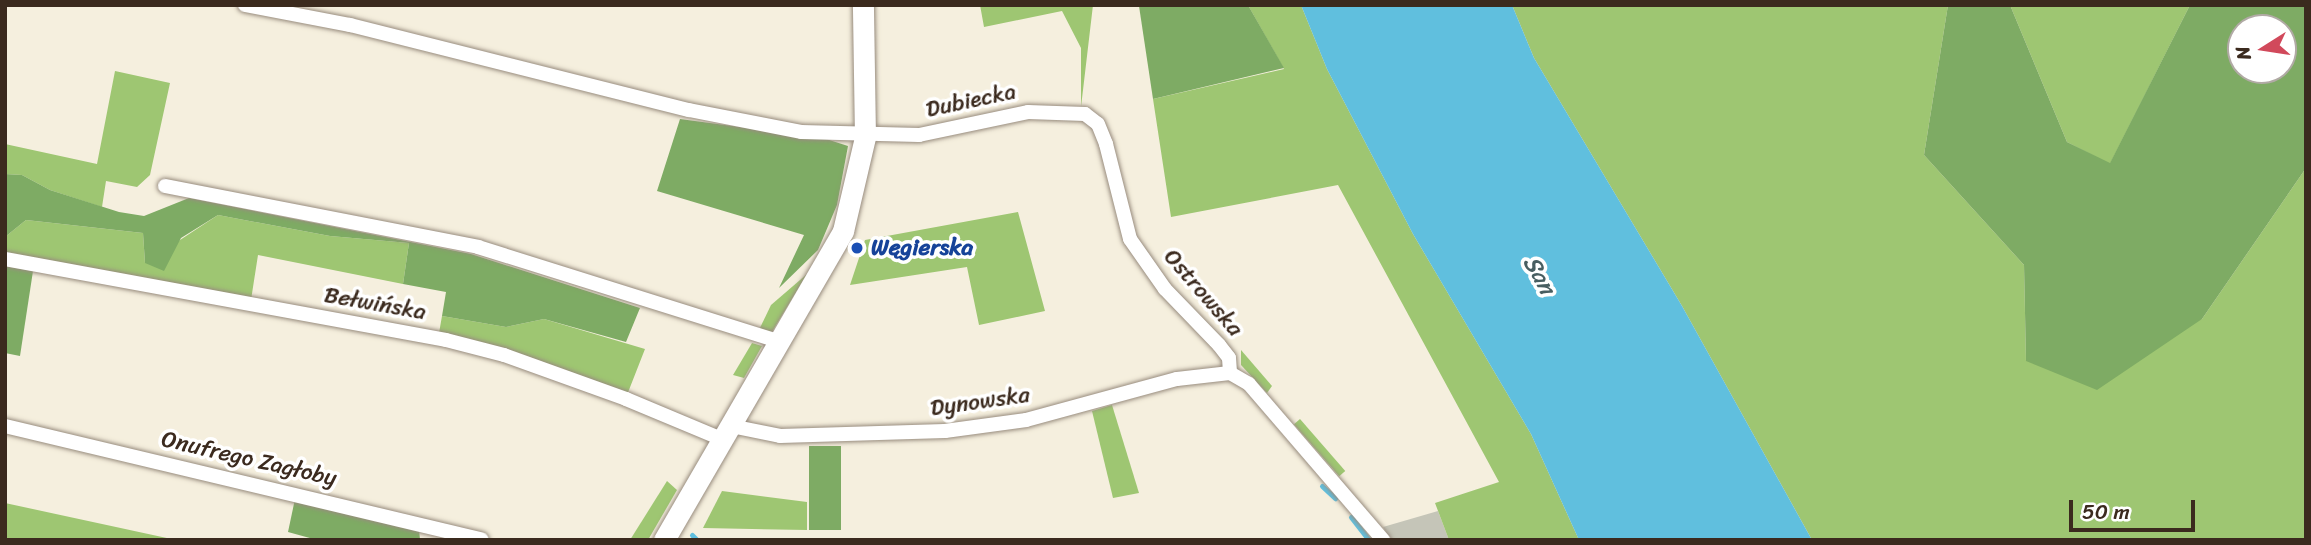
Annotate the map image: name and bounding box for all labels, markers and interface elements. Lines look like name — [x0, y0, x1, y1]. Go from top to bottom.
north arrow — [2227, 14, 2297, 84]
text: N — [2225, 43, 2260, 63]
street label: Dubiecka — [923, 78, 1019, 124]
place label: Węgierska — [871, 234, 973, 262]
marker: Węgierska — [849, 240, 865, 256]
street label: Ostrowska — [1158, 244, 1248, 342]
water label: San — [1517, 250, 1561, 300]
street label: Bełwińska — [322, 281, 428, 327]
street label: Dynowska — [929, 381, 1031, 423]
street label: Onufrego Zagłoby — [159, 425, 339, 493]
scale bar — [2073, 486, 2199, 530]
text: 50 m — [2082, 493, 2130, 531]

